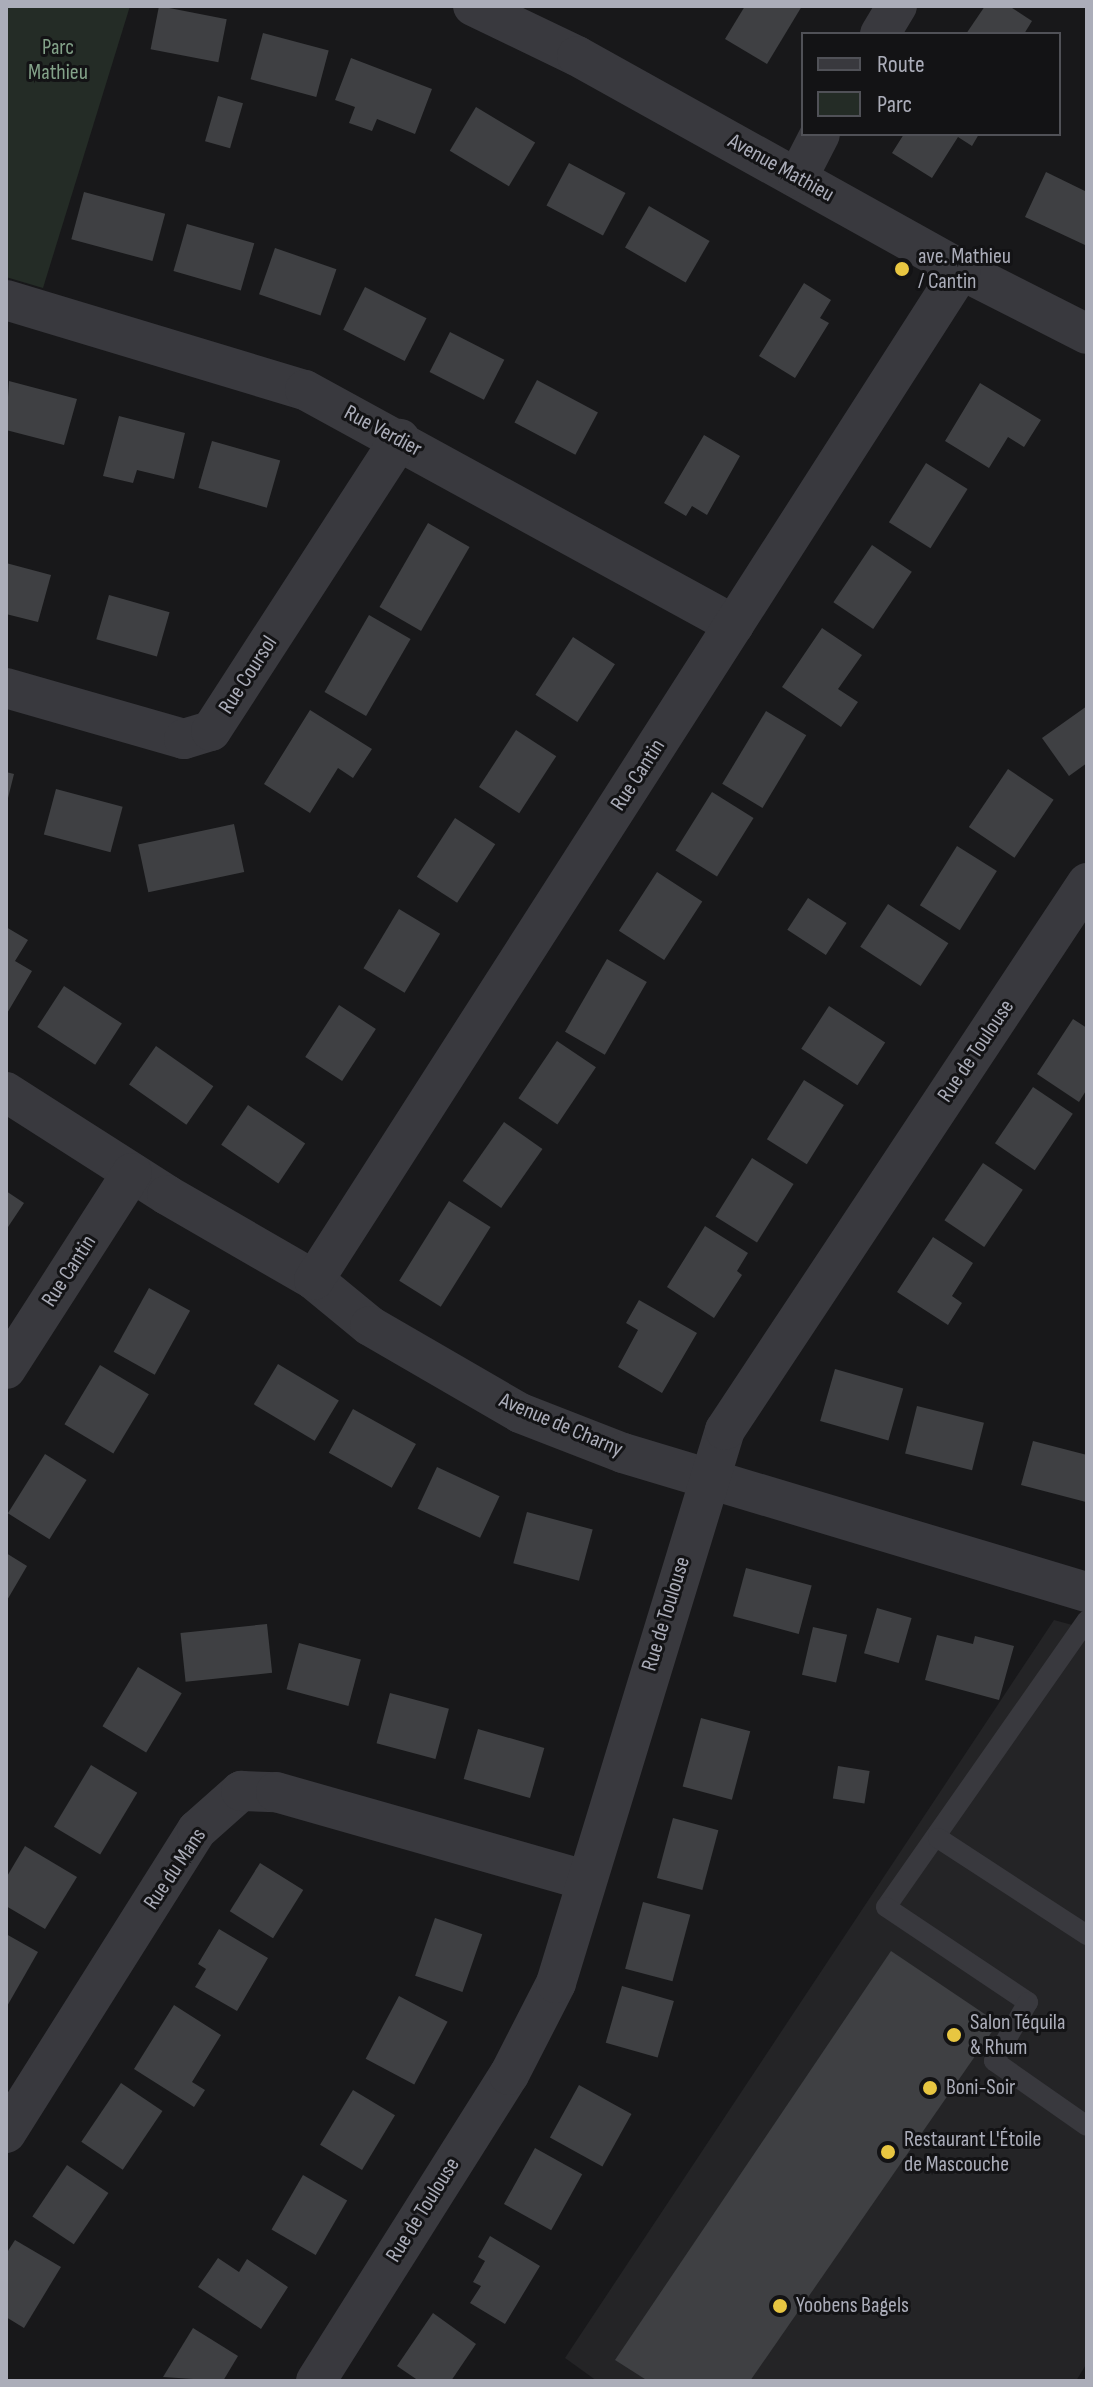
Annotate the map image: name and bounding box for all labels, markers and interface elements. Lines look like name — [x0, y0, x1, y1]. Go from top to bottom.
legend — [801, 32, 1061, 136]
park label: Parc Mathieu — [28, 34, 88, 86]
text: Route — [877, 50, 925, 79]
text: Parc — [877, 90, 912, 119]
street label: Avenue Mathieu — [723, 128, 839, 208]
place label: ave. Mathieu / Cantin — [918, 243, 1011, 294]
marker: ave. Mathieu / Cantin — [893, 260, 911, 278]
street label: Rue Verdier — [340, 400, 426, 462]
street label: Rue Coursol — [213, 631, 283, 719]
street label: Rue Cantin — [605, 734, 671, 816]
street label: Rue de Toulouse — [932, 995, 1020, 1107]
street label: Rue Cantin — [36, 1230, 102, 1312]
street label: Avenue de Charny — [495, 1387, 627, 1463]
street label: Rue de Toulouse — [636, 1554, 696, 1674]
street label: Rue du Mans — [138, 1823, 212, 1915]
place label: Salon Téquila & Rhum — [970, 2009, 1065, 2060]
marker: Salon Téquila & Rhum — [945, 2026, 963, 2044]
place label: Boni-Soir — [946, 2075, 1015, 2101]
marker: Boni-Soir — [921, 2079, 939, 2097]
place label: Restaurant L'Étoile de Mascouche — [904, 2126, 1041, 2178]
marker: Restaurant L'Étoile de Mascouche — [879, 2143, 897, 2161]
street label: Rue de Toulouse — [380, 2153, 466, 2267]
place label: Yoobens Bagels — [796, 2293, 909, 2319]
marker: Yoobens Bagels — [771, 2297, 789, 2315]

